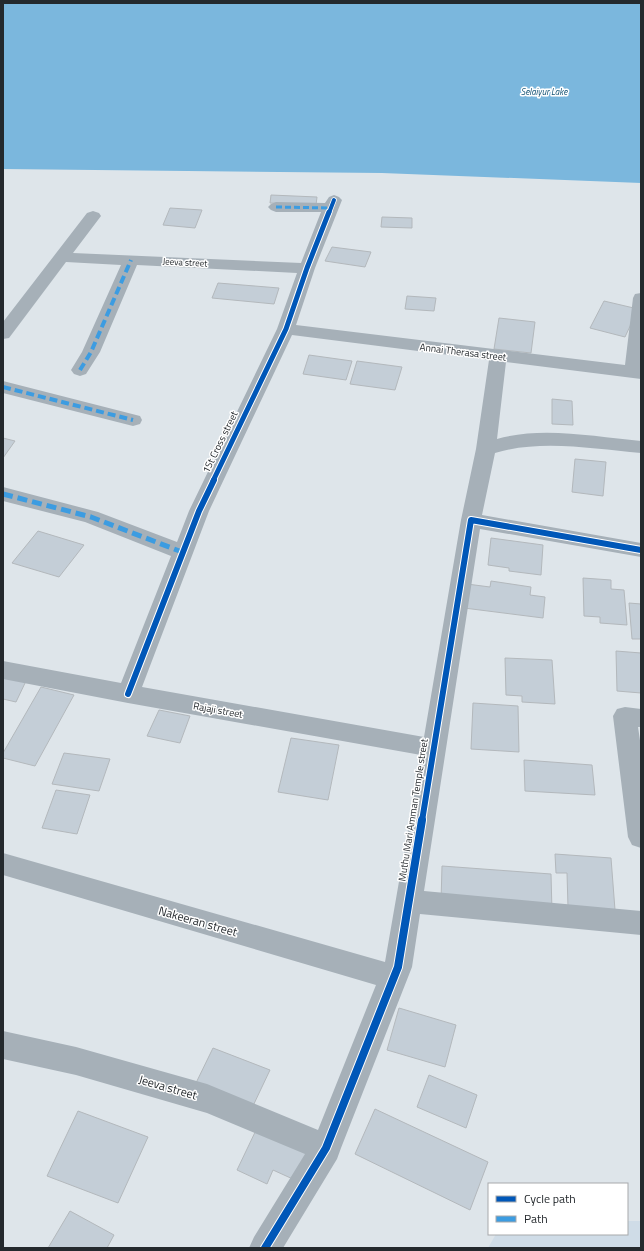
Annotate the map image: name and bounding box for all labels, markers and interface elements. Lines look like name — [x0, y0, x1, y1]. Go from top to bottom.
water label: Selaiyur Lake — [521, 85, 568, 98]
street label: Jeeva street — [162, 254, 209, 270]
street label: Annai Therasa street — [419, 339, 508, 365]
street label: 1St Cross street — [199, 408, 242, 476]
street label: Rajaji street — [192, 698, 244, 722]
street label: Muthu Mari Amman Temple street — [394, 737, 432, 882]
street label: Nakeeran street — [156, 901, 240, 942]
street label: Jeeva street — [137, 1070, 200, 1105]
legend — [488, 1183, 628, 1235]
text: Cycle path — [524, 1189, 576, 1208]
text: Path — [524, 1209, 548, 1228]

